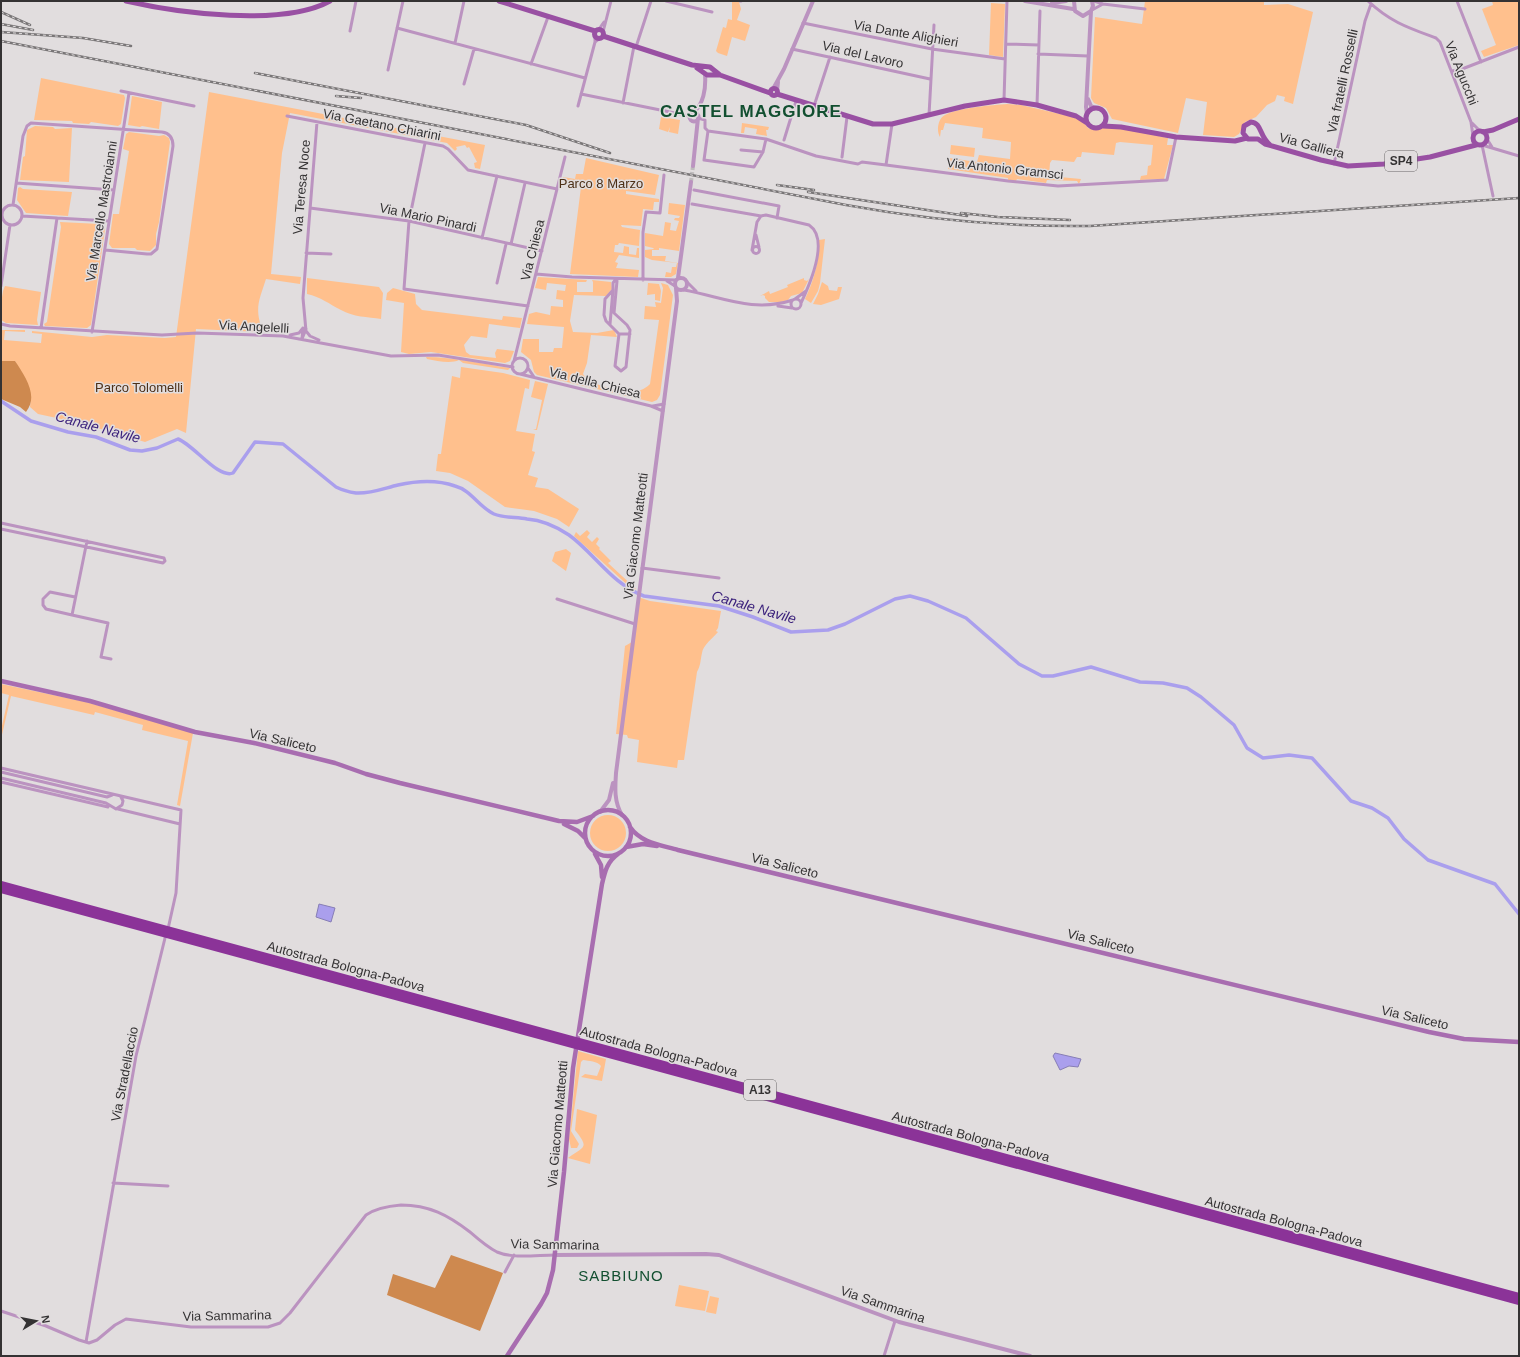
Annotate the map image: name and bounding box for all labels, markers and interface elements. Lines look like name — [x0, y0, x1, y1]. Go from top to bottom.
street label: Via Dante Alighieri — [852, 17, 960, 50]
street label: Via fratelli Rosselli — [1324, 28, 1361, 134]
street label: Via del Lavoro — [821, 38, 905, 71]
street label: Via Agucchi — [1442, 39, 1481, 107]
district label: CASTEL MAGGIORE — [660, 102, 842, 121]
street label: Via Gaetano Chiarini — [322, 106, 442, 143]
street label: Via Galliera — [1278, 130, 1347, 162]
street label: Via Teresa Noce — [290, 139, 313, 235]
street label: Via Marcello Mastroianni — [83, 140, 120, 282]
road number: SP4 — [1385, 151, 1417, 171]
street label: Via Antonio Gramsci — [946, 155, 1064, 182]
park label: Parco 8 Marzo — [559, 176, 643, 191]
street label: Via Mario Pinardi — [378, 200, 478, 235]
street label: Via Chiesa — [518, 217, 548, 282]
street label: Via Angelelli — [218, 317, 290, 336]
street label: Via della Chiesa — [548, 364, 643, 401]
park label: Parco Tolomelli — [95, 380, 183, 395]
water label: Canale Navile — [54, 408, 142, 446]
street label: Via Giacomo Matteotti — [620, 472, 651, 600]
water label: Canale Navile — [710, 587, 798, 627]
street label: Via Saliceto — [248, 725, 318, 755]
street label: Via Saliceto — [750, 850, 820, 881]
street label: Via Saliceto — [1066, 926, 1136, 957]
street label: Autostrada Bologna-Padova — [265, 938, 427, 995]
street label: Via Saliceto — [1380, 1002, 1450, 1032]
street label: Autostrada Bologna-Padova — [578, 1023, 740, 1080]
street label: Via Stradellaccio — [108, 1025, 141, 1123]
street label: Via Giacomo Matteotti — [544, 1060, 571, 1188]
road number: A13 — [744, 1080, 776, 1100]
street label: Autostrada Bologna-Padova — [890, 1108, 1052, 1165]
street label: Autostrada Bologna-Padova — [1203, 1193, 1365, 1250]
street label: Via Sammarina — [511, 1236, 600, 1253]
district label: SABBIUNO — [578, 1267, 664, 1284]
street label: Via Sammarina — [838, 1283, 928, 1326]
north arrow — [16, 1301, 56, 1341]
street label: Via Sammarina — [183, 1307, 272, 1324]
text: N — [39, 1314, 52, 1324]

